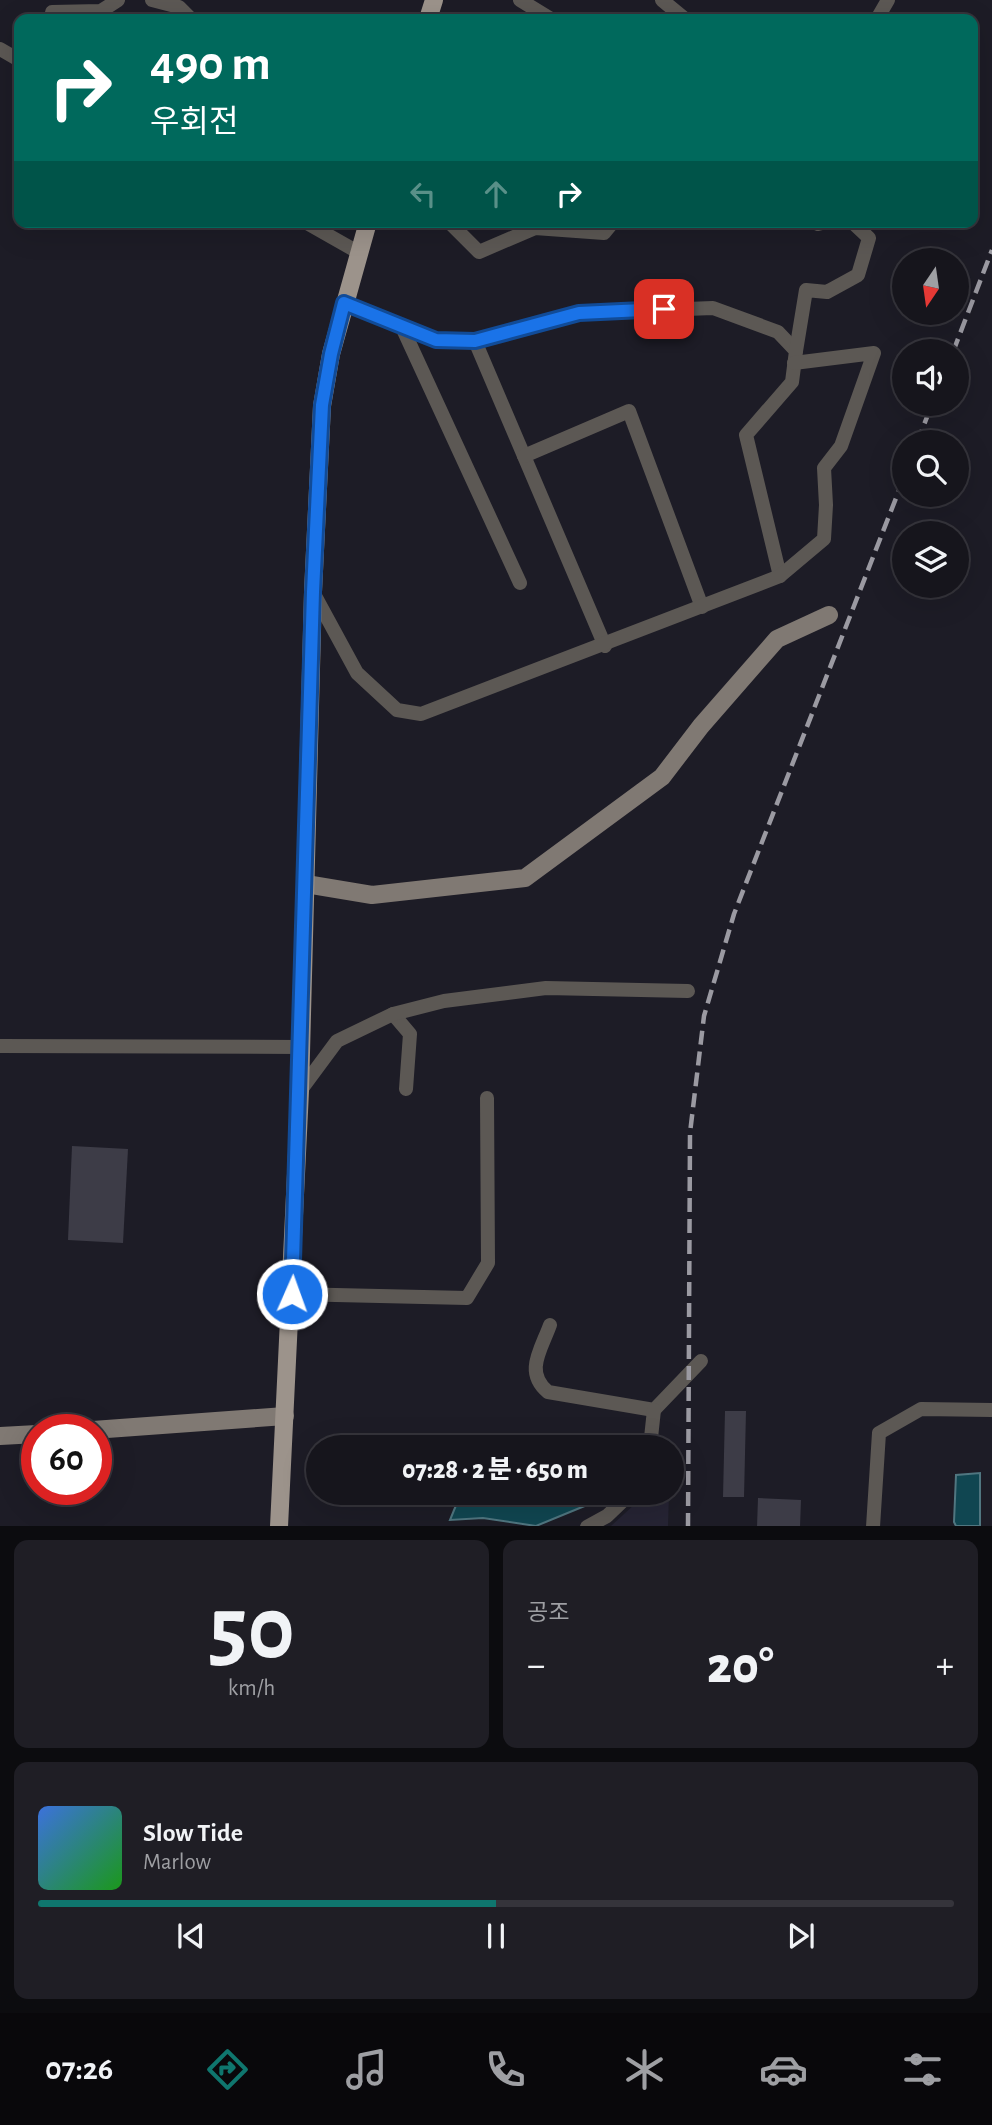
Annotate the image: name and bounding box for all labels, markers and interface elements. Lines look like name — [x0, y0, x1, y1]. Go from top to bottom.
text: 490 m — [150, 40, 271, 89]
icon: right — [35, 42, 126, 133]
text: 우회전 — [150, 106, 238, 138]
icon: left — [404, 175, 442, 213]
icon: ahead — [477, 175, 515, 213]
icon: right — [550, 175, 588, 213]
north arrow — [892, 248, 970, 326]
map controls — [892, 248, 969, 598]
pin — [634, 279, 694, 339]
icon: arrive — [645, 290, 683, 328]
button: sound — [892, 339, 969, 416]
button: search — [892, 430, 969, 507]
button: layers — [892, 521, 969, 598]
position arrow — [255, 1257, 329, 1331]
speed limit sign: 60 — [21, 1414, 112, 1505]
text: 07:28 · 2 분 · 650 m — [402, 1457, 588, 1483]
text: 50 — [208, 1584, 295, 1675]
text: 공조 — [527, 1602, 569, 1625]
text: 20° — [707, 1640, 774, 1692]
text: − — [527, 1647, 545, 1685]
text: + — [936, 1647, 954, 1685]
text: km/h — [228, 1677, 275, 1700]
text: Slow Tide — [143, 1820, 243, 1846]
text: Marlow — [143, 1851, 211, 1874]
icon: previous — [172, 1917, 210, 1955]
icon: pause — [477, 1917, 515, 1955]
icon: next — [782, 1917, 820, 1955]
icon: directions — [203, 2045, 252, 2094]
icon: music — [342, 2045, 391, 2094]
icon: phone — [481, 2045, 530, 2094]
icon: climate — [620, 2045, 669, 2094]
icon: car — [759, 2045, 808, 2094]
icon: filters — [898, 2045, 947, 2094]
text: 07:26 — [45, 2053, 113, 2085]

